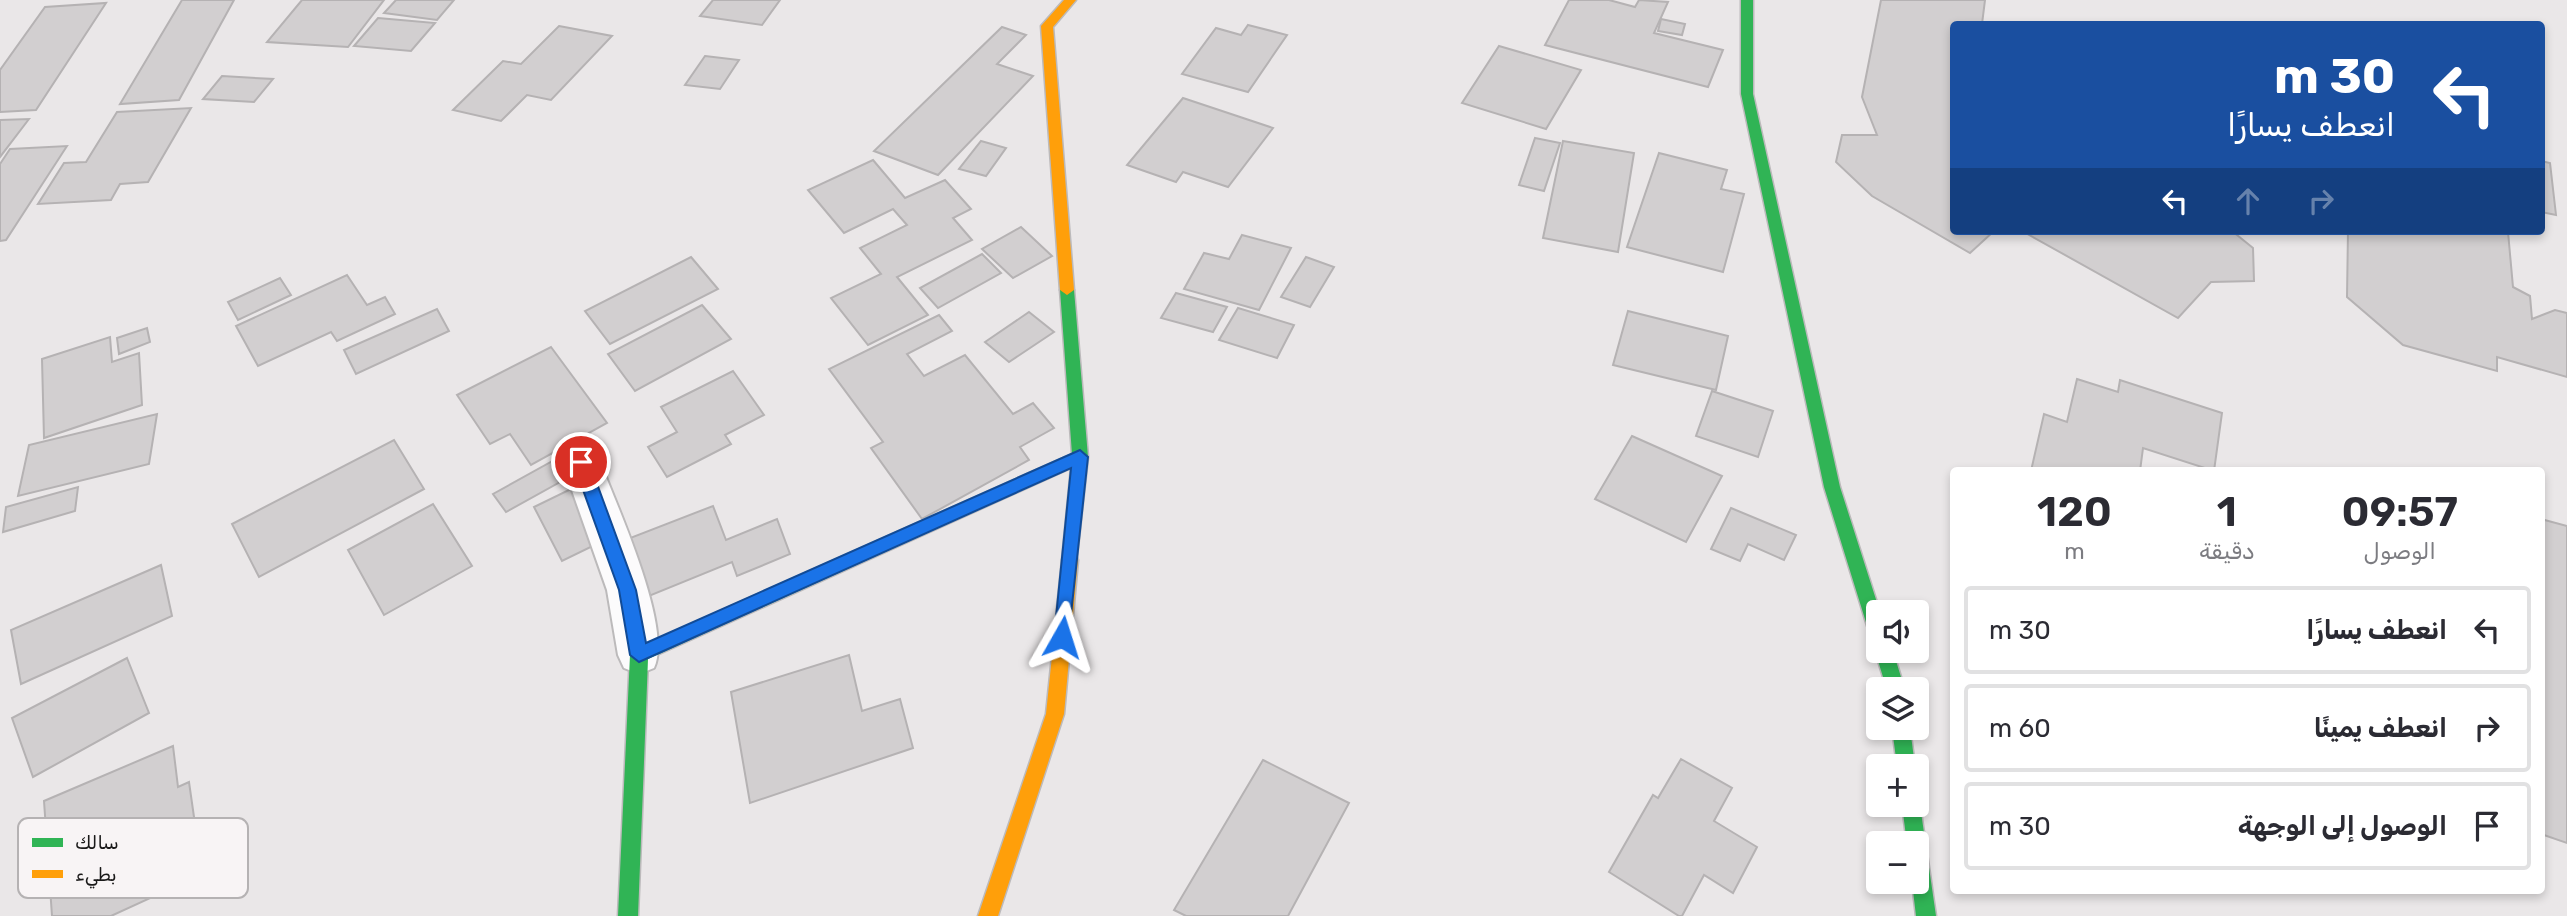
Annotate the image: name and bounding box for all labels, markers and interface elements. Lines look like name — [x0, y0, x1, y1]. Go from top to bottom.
text: 30 m — [2274, 47, 2395, 105]
icon: left — [2419, 49, 2510, 140]
text: انعطف يسارًا — [2227, 106, 2395, 144]
icon: left — [2156, 182, 2194, 220]
icon: ahead — [2229, 182, 2267, 220]
icon: right — [2302, 182, 2340, 220]
pin — [551, 432, 611, 492]
icon: arrive — [562, 443, 600, 481]
text: 120 — [2037, 487, 2112, 537]
text: 1 — [2217, 487, 2237, 537]
text: 09:57 — [2342, 487, 2458, 537]
text: m — [2064, 537, 2085, 565]
text: دقيقة — [2199, 537, 2255, 565]
text: الوصول — [2364, 537, 2436, 565]
position arrow — [1025, 600, 1099, 674]
map controls — [1866, 600, 1929, 894]
button: sound — [1866, 600, 1929, 663]
icon: left — [2468, 611, 2506, 649]
text: 30 m — [1989, 615, 2051, 646]
text: انعطف يسارًا — [2306, 615, 2447, 646]
button: layers — [1866, 677, 1929, 740]
icon: right — [2468, 709, 2506, 747]
text: 60 m — [1989, 713, 2051, 744]
text: انعطف يمينًا — [2314, 713, 2447, 744]
button: + — [1866, 754, 1929, 817]
icon: arrive — [2468, 807, 2506, 845]
text: 30 m — [1989, 811, 2051, 842]
text: الوصول إلى الوجهة — [2238, 811, 2447, 842]
legend — [18, 818, 248, 898]
text: سالك — [75, 831, 119, 854]
button: − — [1866, 831, 1929, 894]
text: بطيء — [75, 863, 117, 889]

